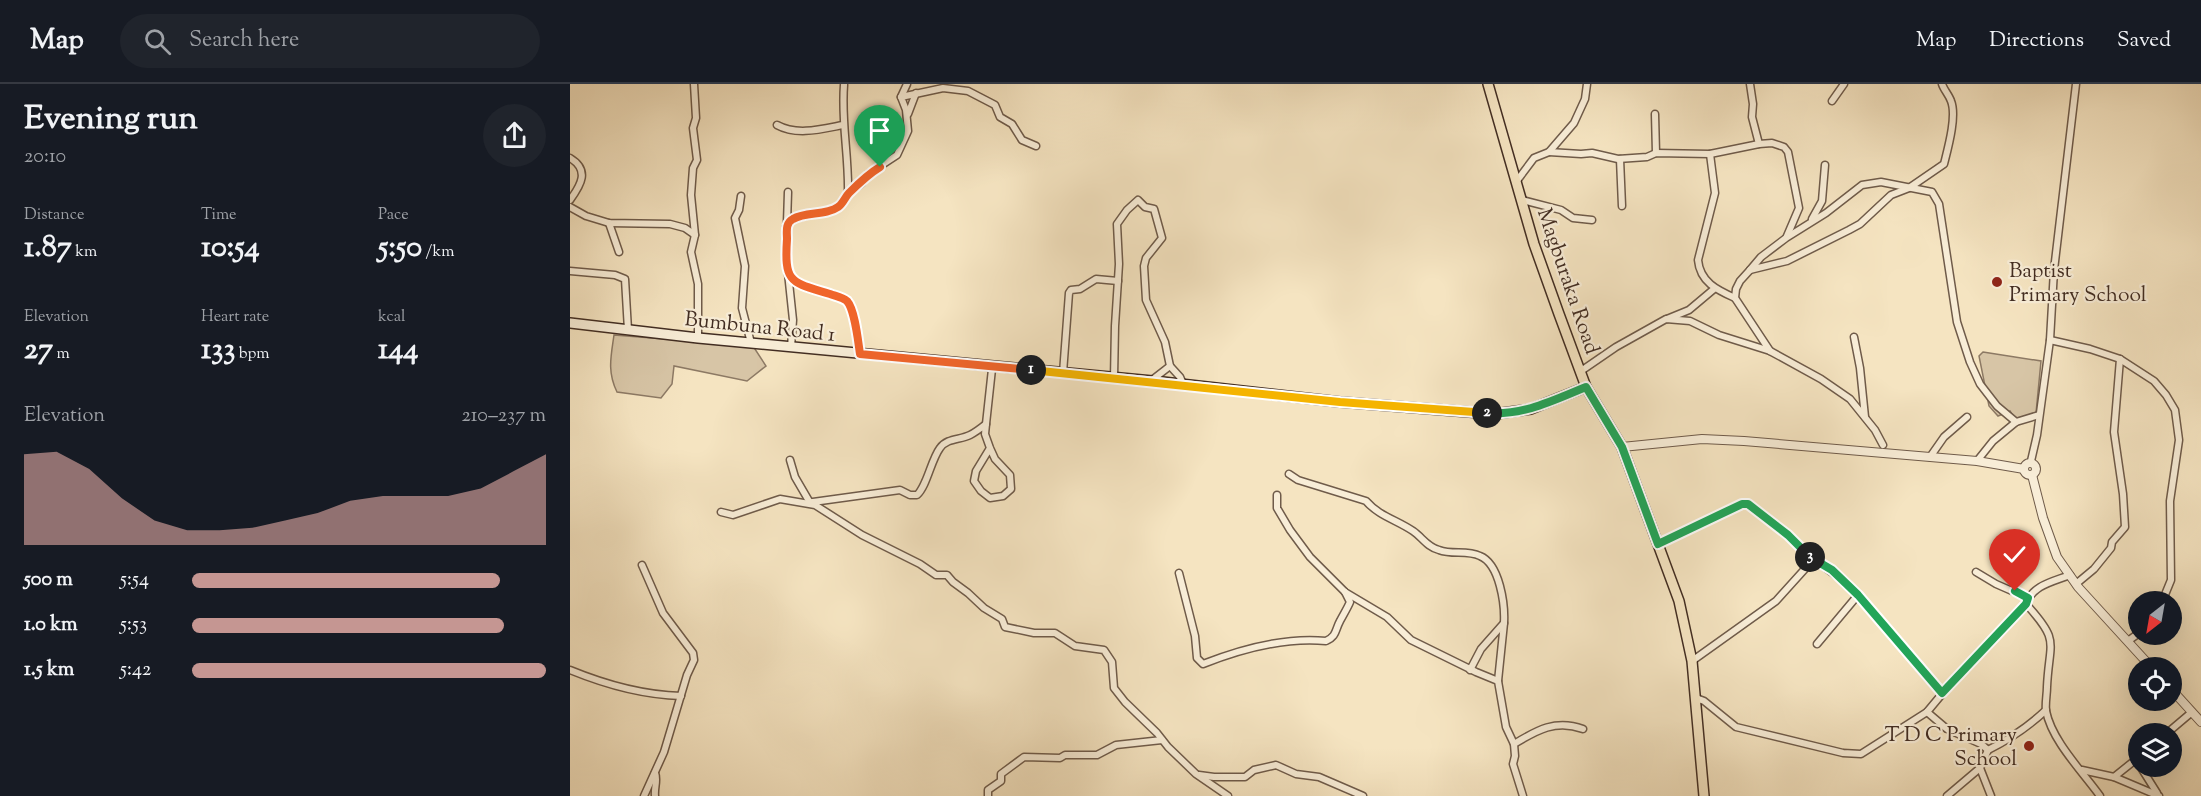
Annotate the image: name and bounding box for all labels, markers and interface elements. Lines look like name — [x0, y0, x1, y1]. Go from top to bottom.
search box — [120, 14, 540, 68]
text: Map — [30, 21, 84, 61]
icon: search — [141, 25, 174, 58]
text: Search here — [189, 25, 299, 57]
text: Map — [1916, 26, 1956, 56]
text: Directions — [1989, 26, 2084, 56]
text: Saved — [2117, 26, 2171, 56]
text: Evening run — [24, 96, 198, 144]
button: share — [483, 104, 546, 167]
pin — [854, 105, 905, 167]
icon: arrive — [863, 114, 896, 147]
text: 20:10 — [24, 143, 66, 172]
text: Distance — [24, 204, 84, 227]
text: Time — [201, 204, 237, 227]
text: Pace — [378, 204, 409, 227]
street label: Magburaka Road — [1528, 205, 1606, 359]
text: 1.87 — [24, 227, 72, 270]
text: 10:54 — [201, 227, 260, 270]
text: 5:50 — [378, 227, 422, 270]
text: km — [72, 241, 97, 264]
text: /km — [422, 241, 455, 264]
place label: Baptist Primary School — [2009, 257, 2147, 311]
marker: Baptist Primary School — [1990, 275, 2004, 289]
street label: Bumbuna Road 1 — [683, 305, 837, 351]
text: Elevation — [24, 306, 89, 329]
text: Heart rate — [201, 306, 269, 329]
text: kcal — [378, 306, 406, 329]
text: 27 — [24, 329, 53, 372]
text: 133 — [201, 329, 235, 372]
text: 144 — [378, 329, 418, 372]
text: m — [53, 343, 70, 366]
text: bpm — [235, 343, 270, 366]
pin: 1 — [1016, 355, 1046, 385]
text: 1 — [1028, 358, 1034, 381]
pin: 2 — [1472, 398, 1502, 428]
text: 2 — [1483, 401, 1491, 424]
text: Elevation — [24, 402, 105, 431]
text: 210–237 m — [461, 402, 546, 431]
pin — [1989, 529, 2040, 591]
icon: check — [1998, 538, 2031, 571]
pin: 3 — [1795, 542, 1825, 572]
text: 3 — [1807, 545, 1813, 568]
text: 500 m — [24, 566, 73, 595]
text: 5:54 — [120, 566, 149, 595]
north arrow — [2128, 591, 2182, 645]
map controls — [2128, 591, 2182, 777]
text: 1.0 km — [24, 611, 78, 640]
text: 5:53 — [120, 611, 147, 640]
text: 1.5 km — [24, 656, 74, 685]
text: 5:42 — [120, 656, 151, 685]
button: locate — [2128, 657, 2182, 711]
place label: T D C Primary School — [1885, 721, 2018, 775]
button: layers — [2128, 723, 2182, 777]
marker: T D C Primary School — [2022, 739, 2036, 753]

